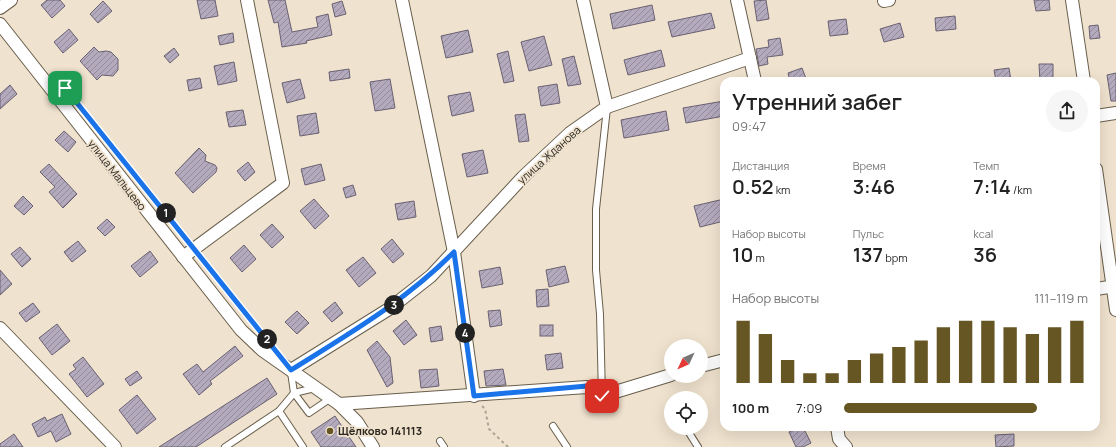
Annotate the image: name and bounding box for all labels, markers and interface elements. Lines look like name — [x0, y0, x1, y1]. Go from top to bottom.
pin — [48, 71, 82, 105]
icon: arrive — [54, 77, 76, 99]
text: Утренний забег — [732, 87, 902, 117]
button: share — [1046, 90, 1088, 132]
text: 09:47 — [732, 117, 766, 135]
street label: улица Жданова — [514, 122, 584, 187]
street label: улица Мальцево — [85, 136, 150, 214]
text: Дистанция — [732, 158, 789, 173]
text: Время — [853, 158, 886, 173]
text: Темп — [973, 158, 999, 173]
text: 0.52 — [732, 173, 773, 200]
text: 3:46 — [853, 173, 895, 200]
text: 7:14 — [973, 173, 1011, 200]
text: km — [773, 182, 790, 197]
text: /km — [1011, 182, 1032, 197]
pin: 1 — [156, 203, 176, 223]
text: 1 — [164, 205, 168, 220]
text: Набор высоты — [732, 226, 806, 241]
text: Пульс — [853, 226, 884, 241]
text: kcal — [973, 226, 993, 241]
text: 10 — [732, 241, 753, 268]
text: 137 — [853, 241, 883, 268]
text: 36 — [973, 241, 997, 268]
text: m — [753, 250, 765, 265]
text: bpm — [883, 250, 908, 265]
text: Набор высоты — [732, 289, 819, 307]
text: 111–119 m — [1034, 289, 1088, 307]
pin: 3 — [384, 295, 404, 315]
text: 3 — [391, 297, 397, 312]
pin: 4 — [455, 323, 475, 343]
text: 4 — [462, 325, 468, 340]
pin: 2 — [257, 329, 277, 349]
text: 2 — [264, 331, 270, 346]
north arrow — [664, 339, 708, 383]
map controls — [664, 339, 708, 435]
pin — [585, 379, 619, 413]
icon: check — [591, 385, 613, 407]
button: locate — [664, 391, 708, 435]
text: 100 m — [732, 399, 769, 417]
text: 7:09 — [796, 399, 822, 417]
place label: Щёлково 141113 — [338, 423, 422, 438]
marker: Щёлково 141113 — [325, 426, 335, 436]

